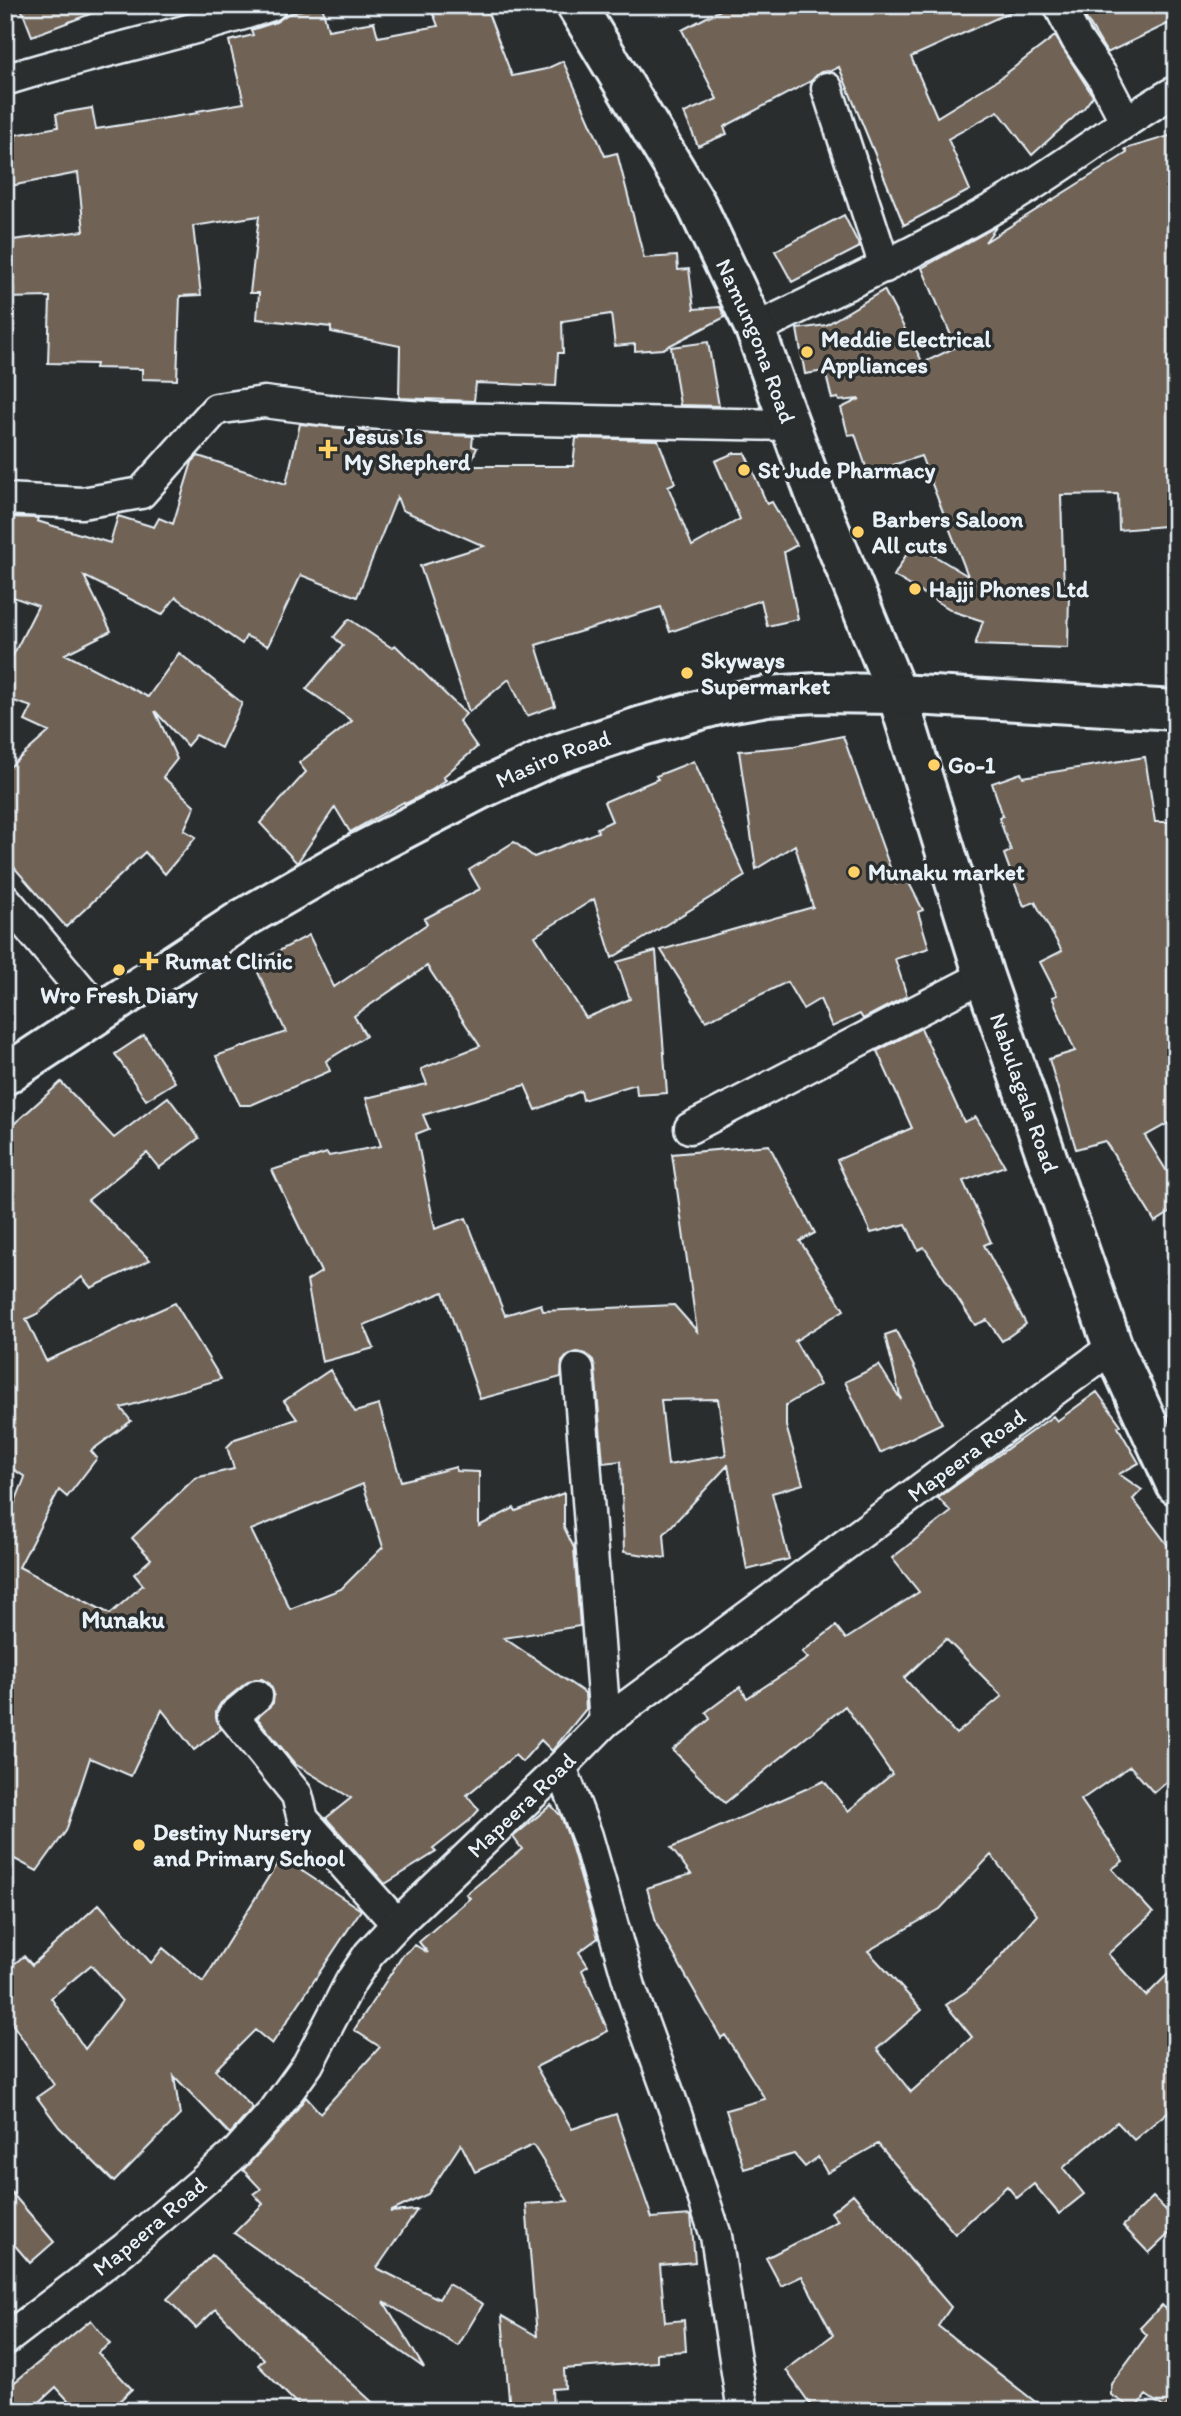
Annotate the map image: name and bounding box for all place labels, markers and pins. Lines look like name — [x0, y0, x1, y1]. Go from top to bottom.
place label: Meddie Electrical Appliances — [820, 325, 992, 379]
marker: Meddie Electrical Appliances — [799, 344, 815, 360]
place label: Jesus Is My Shepherd — [343, 422, 471, 476]
marker: Jesus Is My Shepherd — [318, 439, 338, 459]
place label: St Jude Pharmacy — [758, 456, 936, 484]
marker: St Jude Pharmacy — [736, 462, 752, 478]
place label: Barbers Saloon All cuts — [871, 505, 1024, 559]
marker: Barbers Saloon All cuts — [850, 524, 866, 540]
place label: Hajji Phones Ltd — [929, 575, 1089, 603]
marker: Hajji Phones Ltd — [907, 581, 923, 597]
place label: Skyways Supermarket — [701, 646, 831, 700]
marker: Skyways Supermarket — [679, 665, 695, 681]
place label: Go-1 — [948, 751, 996, 779]
marker: Go-1 — [926, 757, 942, 773]
place label: Munaku market — [868, 858, 1025, 886]
marker: Munaku market — [846, 864, 862, 880]
place label: Rumat Clinic — [165, 947, 293, 975]
marker: Rumat Clinic — [139, 951, 159, 971]
marker: Wro Fresh Diary — [111, 962, 127, 978]
place label: Wro Fresh Diary — [40, 981, 198, 1009]
place label: Destiny Nursery and Primary School — [153, 1818, 346, 1872]
marker: Destiny Nursery and Primary School — [131, 1837, 147, 1853]

